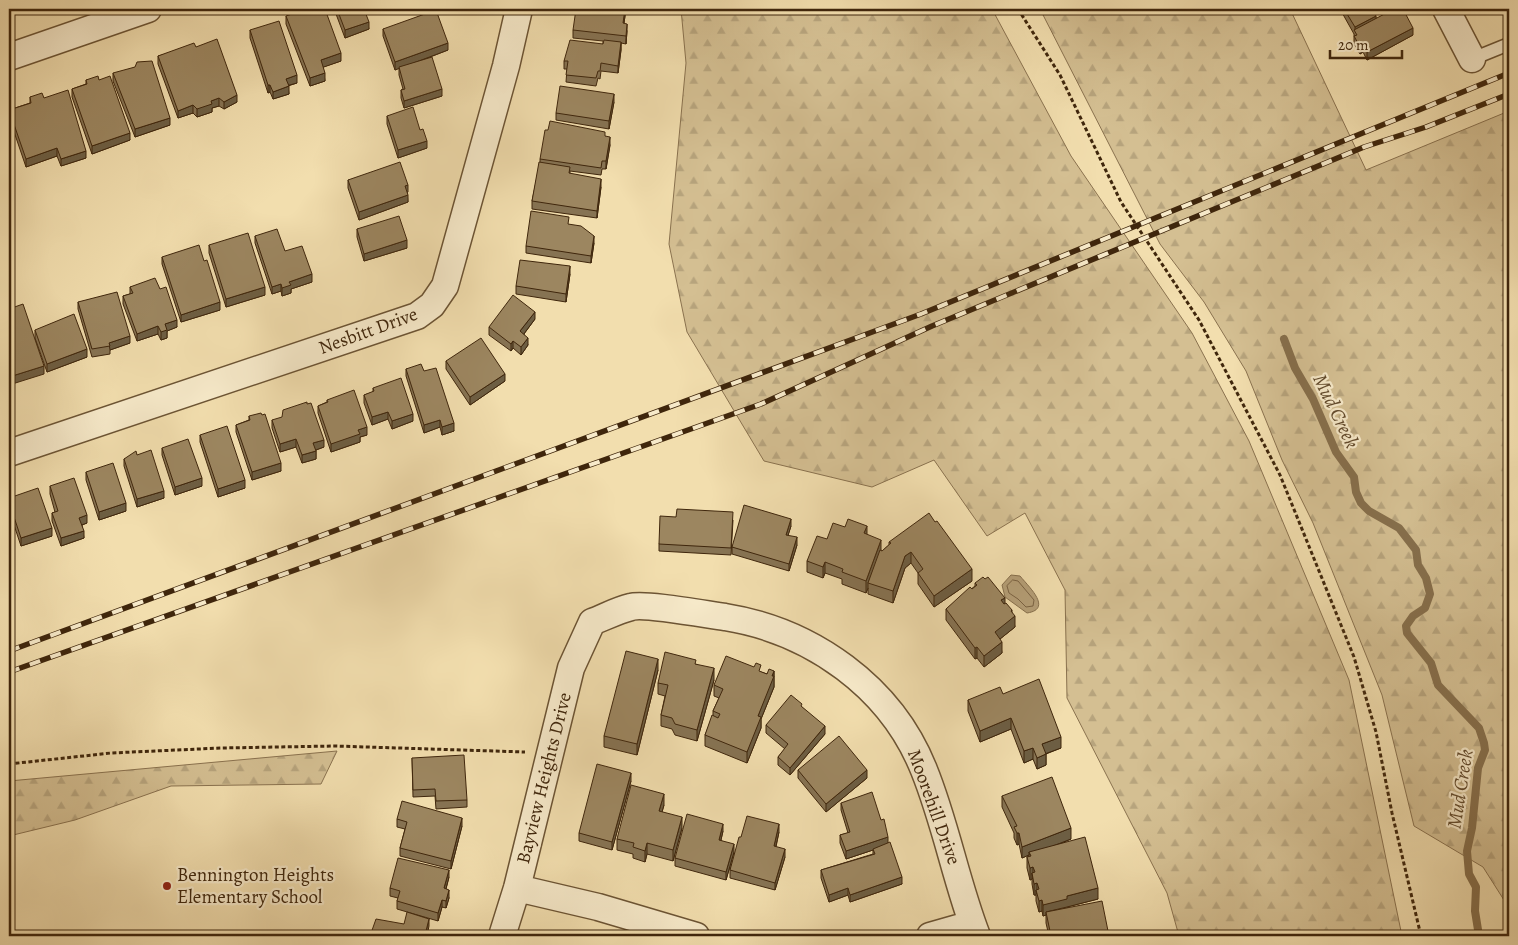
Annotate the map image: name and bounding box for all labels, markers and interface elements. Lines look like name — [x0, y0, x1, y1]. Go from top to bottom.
scale bar — [1330, 28, 1403, 60]
text: 20 m — [1338, 35, 1369, 55]
street label: Nesbitt Drive — [315, 301, 421, 361]
water label: Mud Creek — [1306, 369, 1366, 453]
street label: Bayview Heights Drive — [510, 690, 578, 866]
street label: Moorehill Drive — [901, 745, 967, 869]
water label: Mud Creek — [1440, 747, 1480, 831]
place label: Bennington Heights Elementary School — [177, 862, 334, 910]
marker: Bennington Heights Elementary School — [161, 880, 173, 892]

